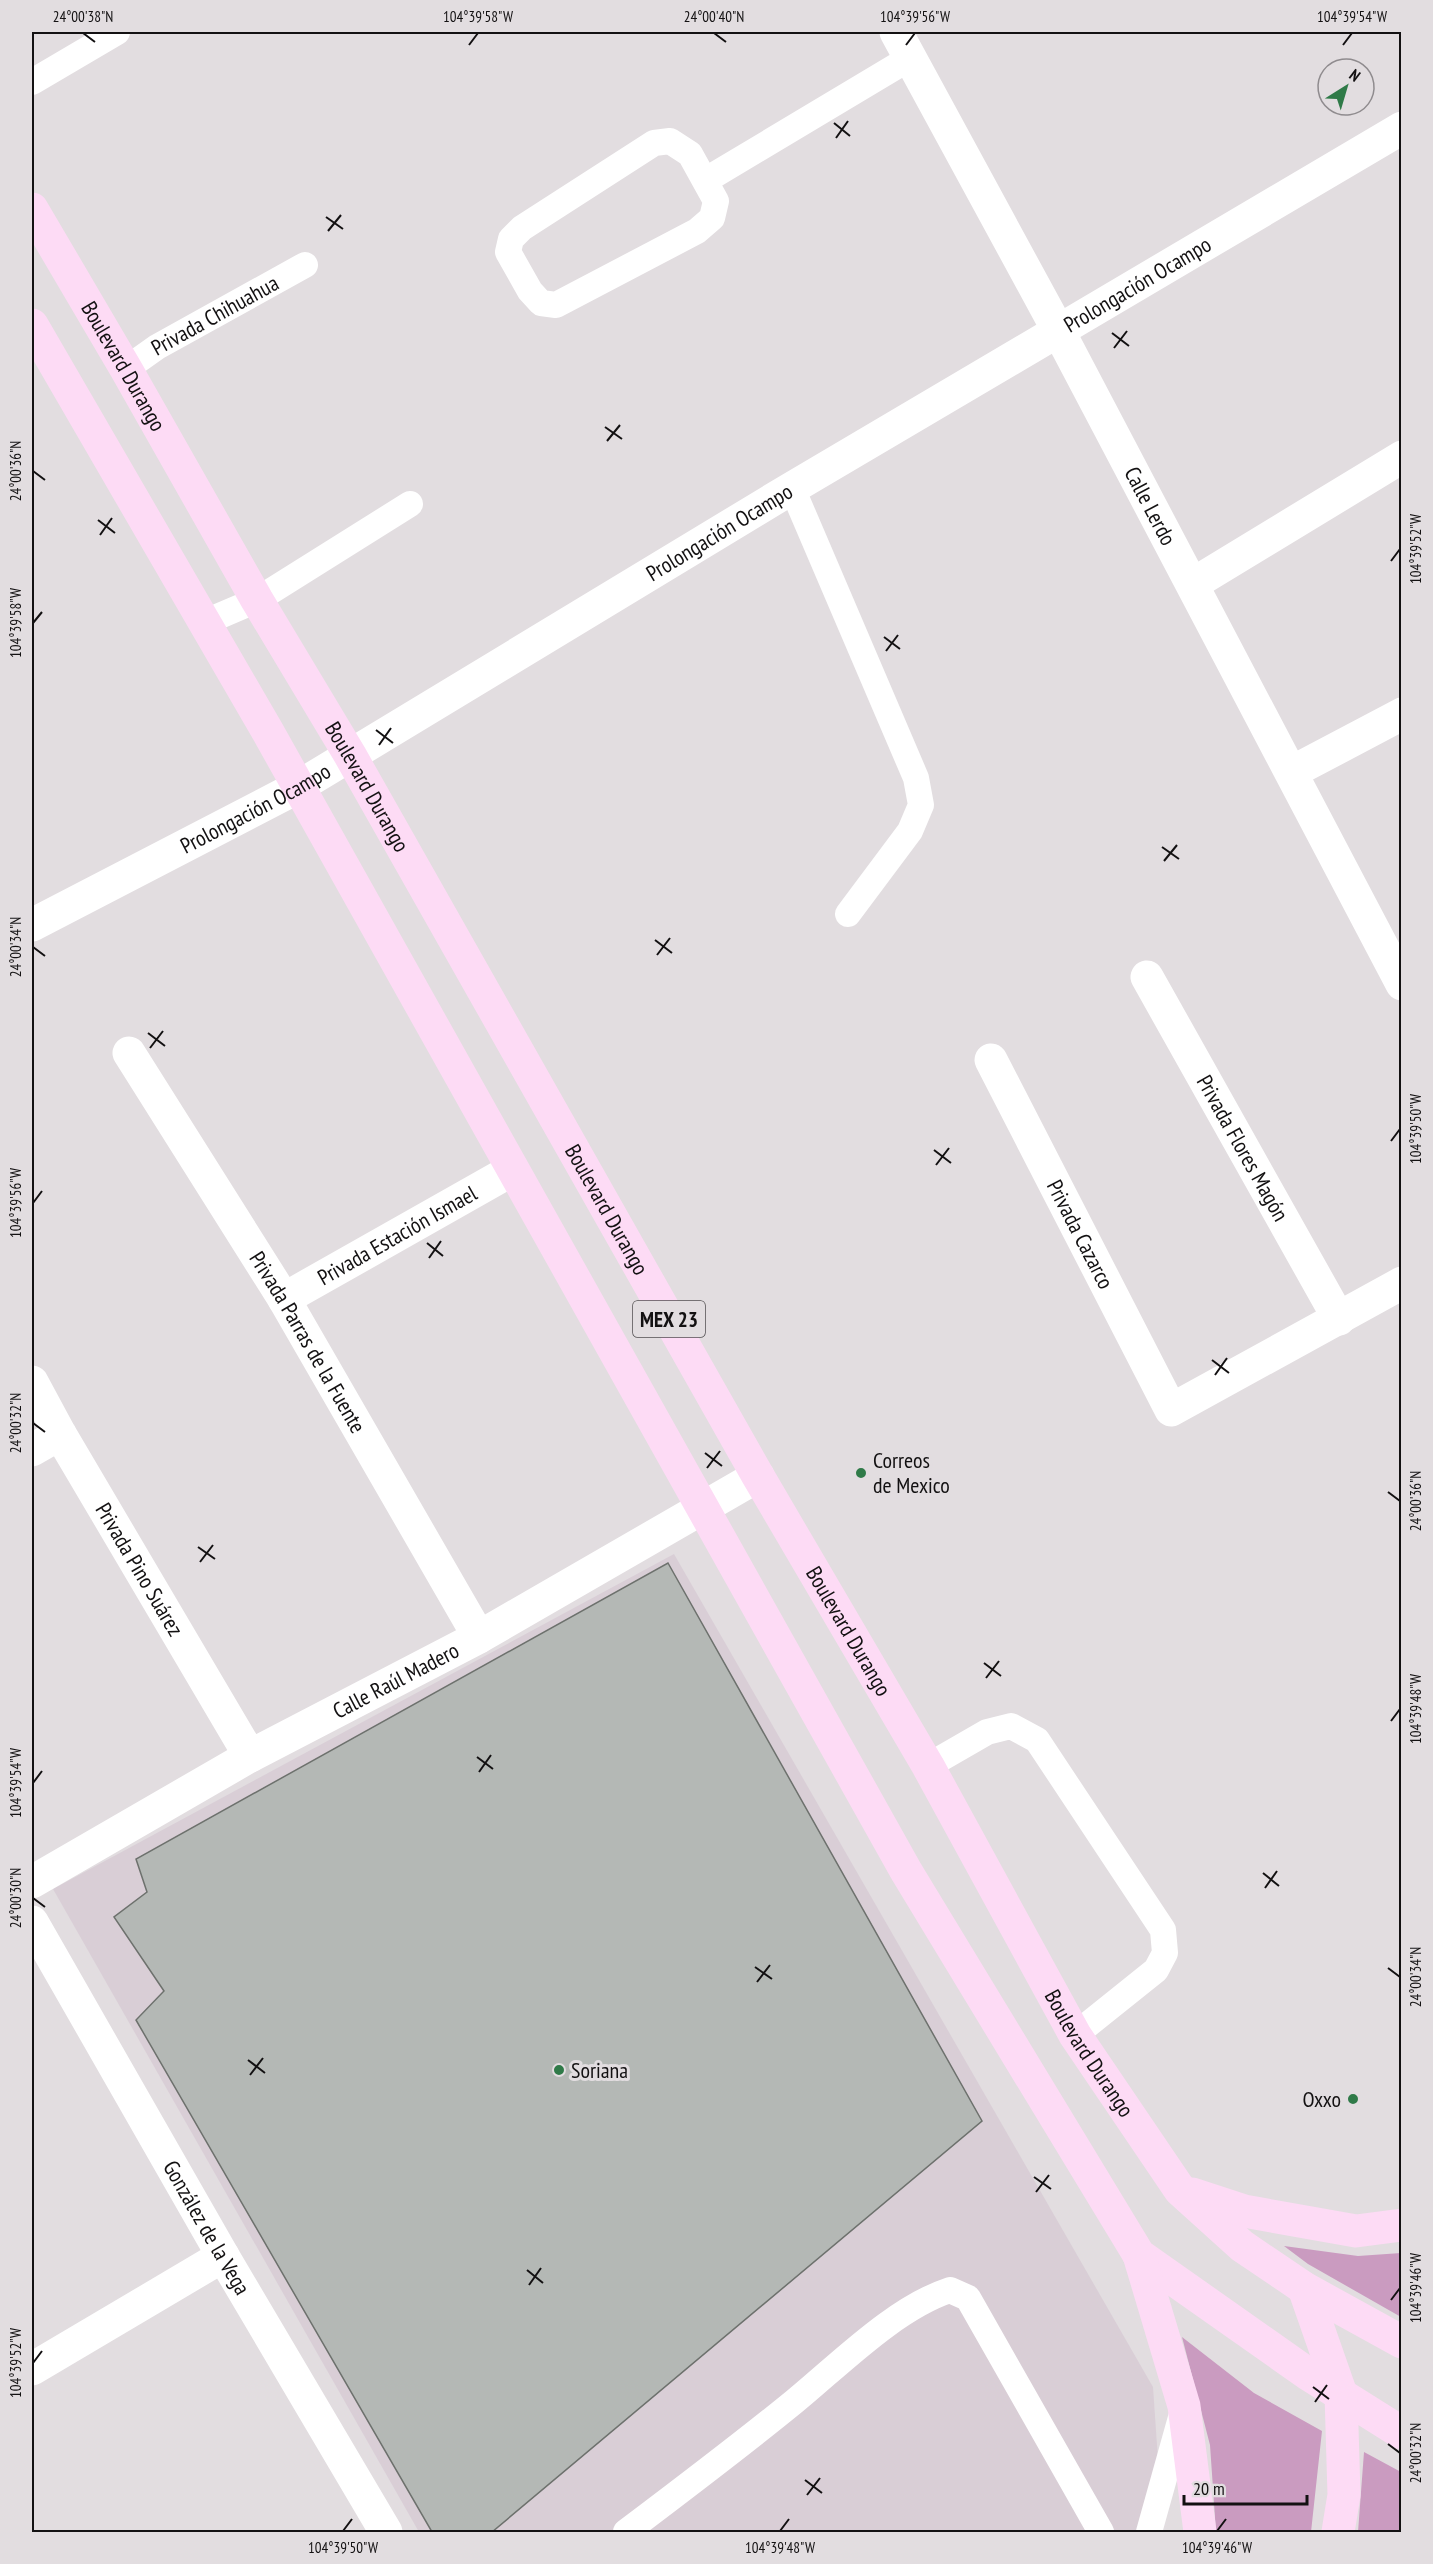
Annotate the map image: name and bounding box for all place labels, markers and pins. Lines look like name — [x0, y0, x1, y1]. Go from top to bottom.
place label: Correos de Mexico — [873, 1446, 950, 1499]
marker: Correos de Mexico — [854, 1466, 868, 1480]
place label: Soriana — [571, 2056, 628, 2084]
marker: Soriana — [552, 2063, 566, 2077]
place label: Oxxo — [1302, 2085, 1341, 2113]
marker: Oxxo — [1346, 2092, 1360, 2106]

